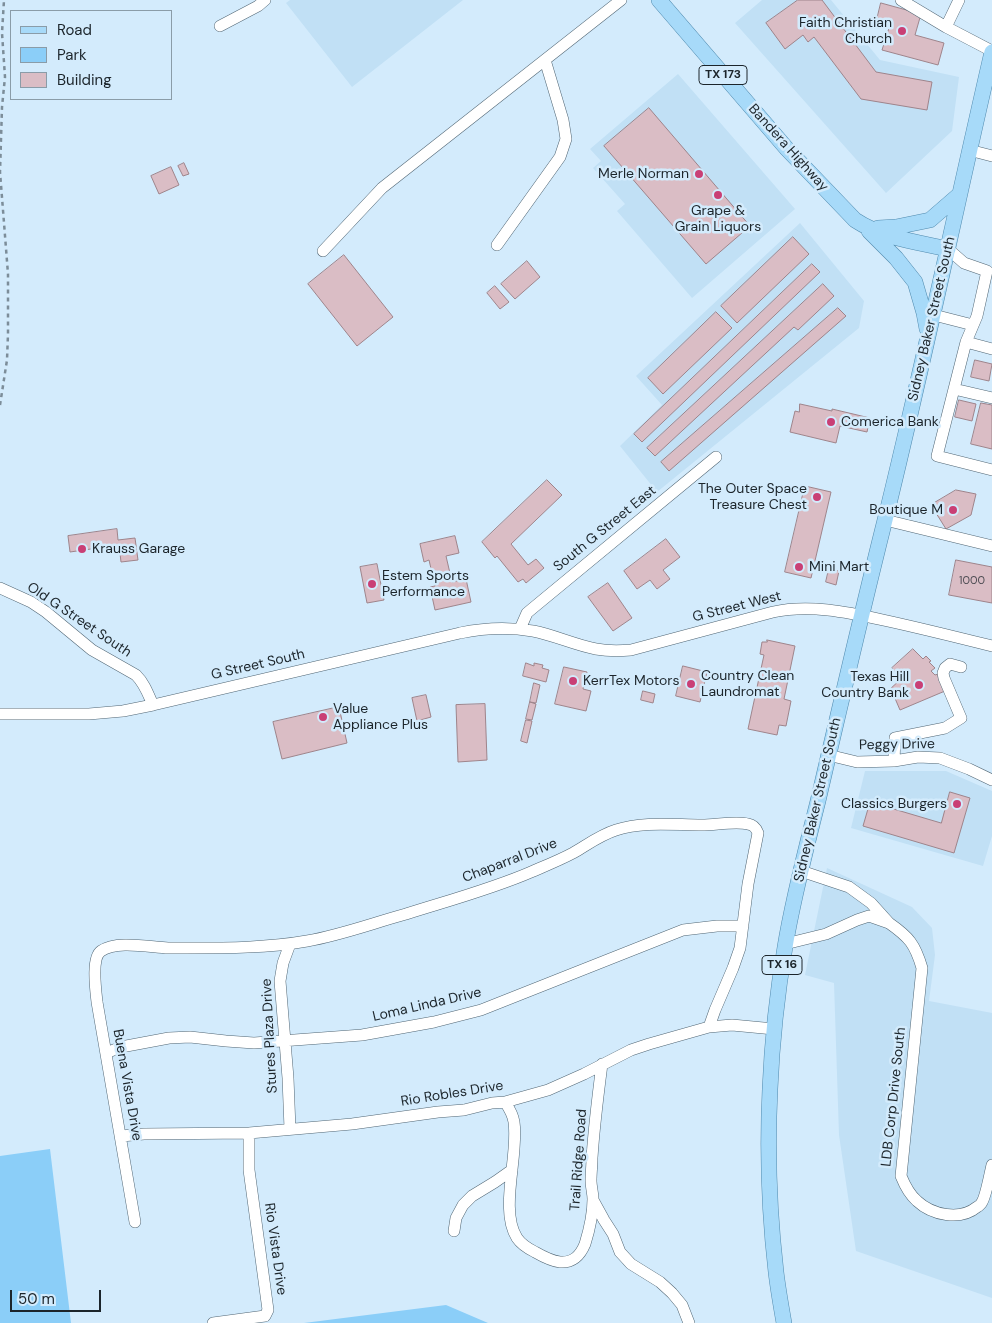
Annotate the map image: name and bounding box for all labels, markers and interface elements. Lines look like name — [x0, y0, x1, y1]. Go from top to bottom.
legend — [10, 10, 172, 100]
place label: Faith Christian Church — [799, 15, 892, 48]
text: Road — [57, 20, 92, 40]
marker: Faith Christian Church — [896, 25, 908, 37]
text: Park — [57, 45, 87, 65]
road number: TX 173 — [699, 66, 747, 84]
text: Building — [57, 70, 112, 90]
street label: Bandera Highway — [744, 101, 832, 195]
place label: Merle Norman — [598, 166, 689, 182]
marker: Merle Norman — [693, 168, 705, 180]
marker: Grape & Grain Liquors — [712, 189, 724, 201]
place label: Grape & Grain Liquors — [675, 203, 761, 236]
street label: Sidney Baker Street South — [905, 235, 959, 403]
place label: Comerica Bank — [841, 414, 939, 430]
marker: Comerica Bank — [825, 416, 837, 428]
place label: The Outer Space Treasure Chest — [698, 481, 807, 514]
street label: South G Street East — [550, 482, 660, 576]
marker: The Outer Space Treasure Chest — [811, 491, 823, 503]
place label: Boutique M — [869, 502, 943, 518]
marker: Boutique M — [947, 504, 959, 516]
place label: Krauss Garage — [92, 541, 185, 557]
marker: Krauss Garage — [76, 543, 88, 555]
place label: Mini Mart — [809, 559, 869, 575]
marker: Mini Mart — [793, 561, 805, 573]
place label: Estem Sports Performance — [382, 568, 469, 600]
house number: 1000 — [959, 574, 985, 588]
marker: Estem Sports Performance — [366, 578, 378, 590]
street label: Old G Street South — [24, 579, 134, 661]
street label: G Street West — [691, 588, 783, 626]
street label: G Street South — [209, 646, 307, 684]
place label: Country Clean Laundromat — [701, 668, 794, 700]
place label: Texas Hill Country Bank — [821, 669, 909, 702]
place label: KerrTex Motors — [583, 673, 680, 689]
marker: KerrTex Motors — [567, 675, 579, 687]
marker: Country Clean Laundromat — [685, 678, 697, 690]
marker: Texas Hill Country Bank — [913, 679, 925, 691]
place label: Value Appliance Plus — [333, 701, 428, 734]
marker: Value Appliance Plus — [317, 711, 329, 723]
street label: Sidney Baker Street South — [791, 716, 845, 884]
street label: Peggy Drive — [859, 736, 935, 754]
place label: Classics Burgers — [841, 796, 947, 812]
marker: Classics Burgers — [951, 798, 963, 810]
street label: Chaparral Drive — [460, 835, 560, 887]
road number: TX 16 — [762, 956, 802, 974]
street label: Stures Plaza Drive — [259, 978, 281, 1094]
street label: Loma Linda Drive — [371, 984, 483, 1026]
street label: LDB Corp Drive South — [878, 1026, 910, 1168]
street label: Buena Vista Drive — [109, 1028, 145, 1142]
street label: Rio Robles Drive — [400, 1078, 504, 1110]
street label: Trail Ridge Road — [567, 1108, 591, 1212]
street label: Rio Vista Drive — [260, 1202, 290, 1296]
scale bar — [12, 1280, 104, 1312]
text: 50 m — [18, 1289, 55, 1309]

